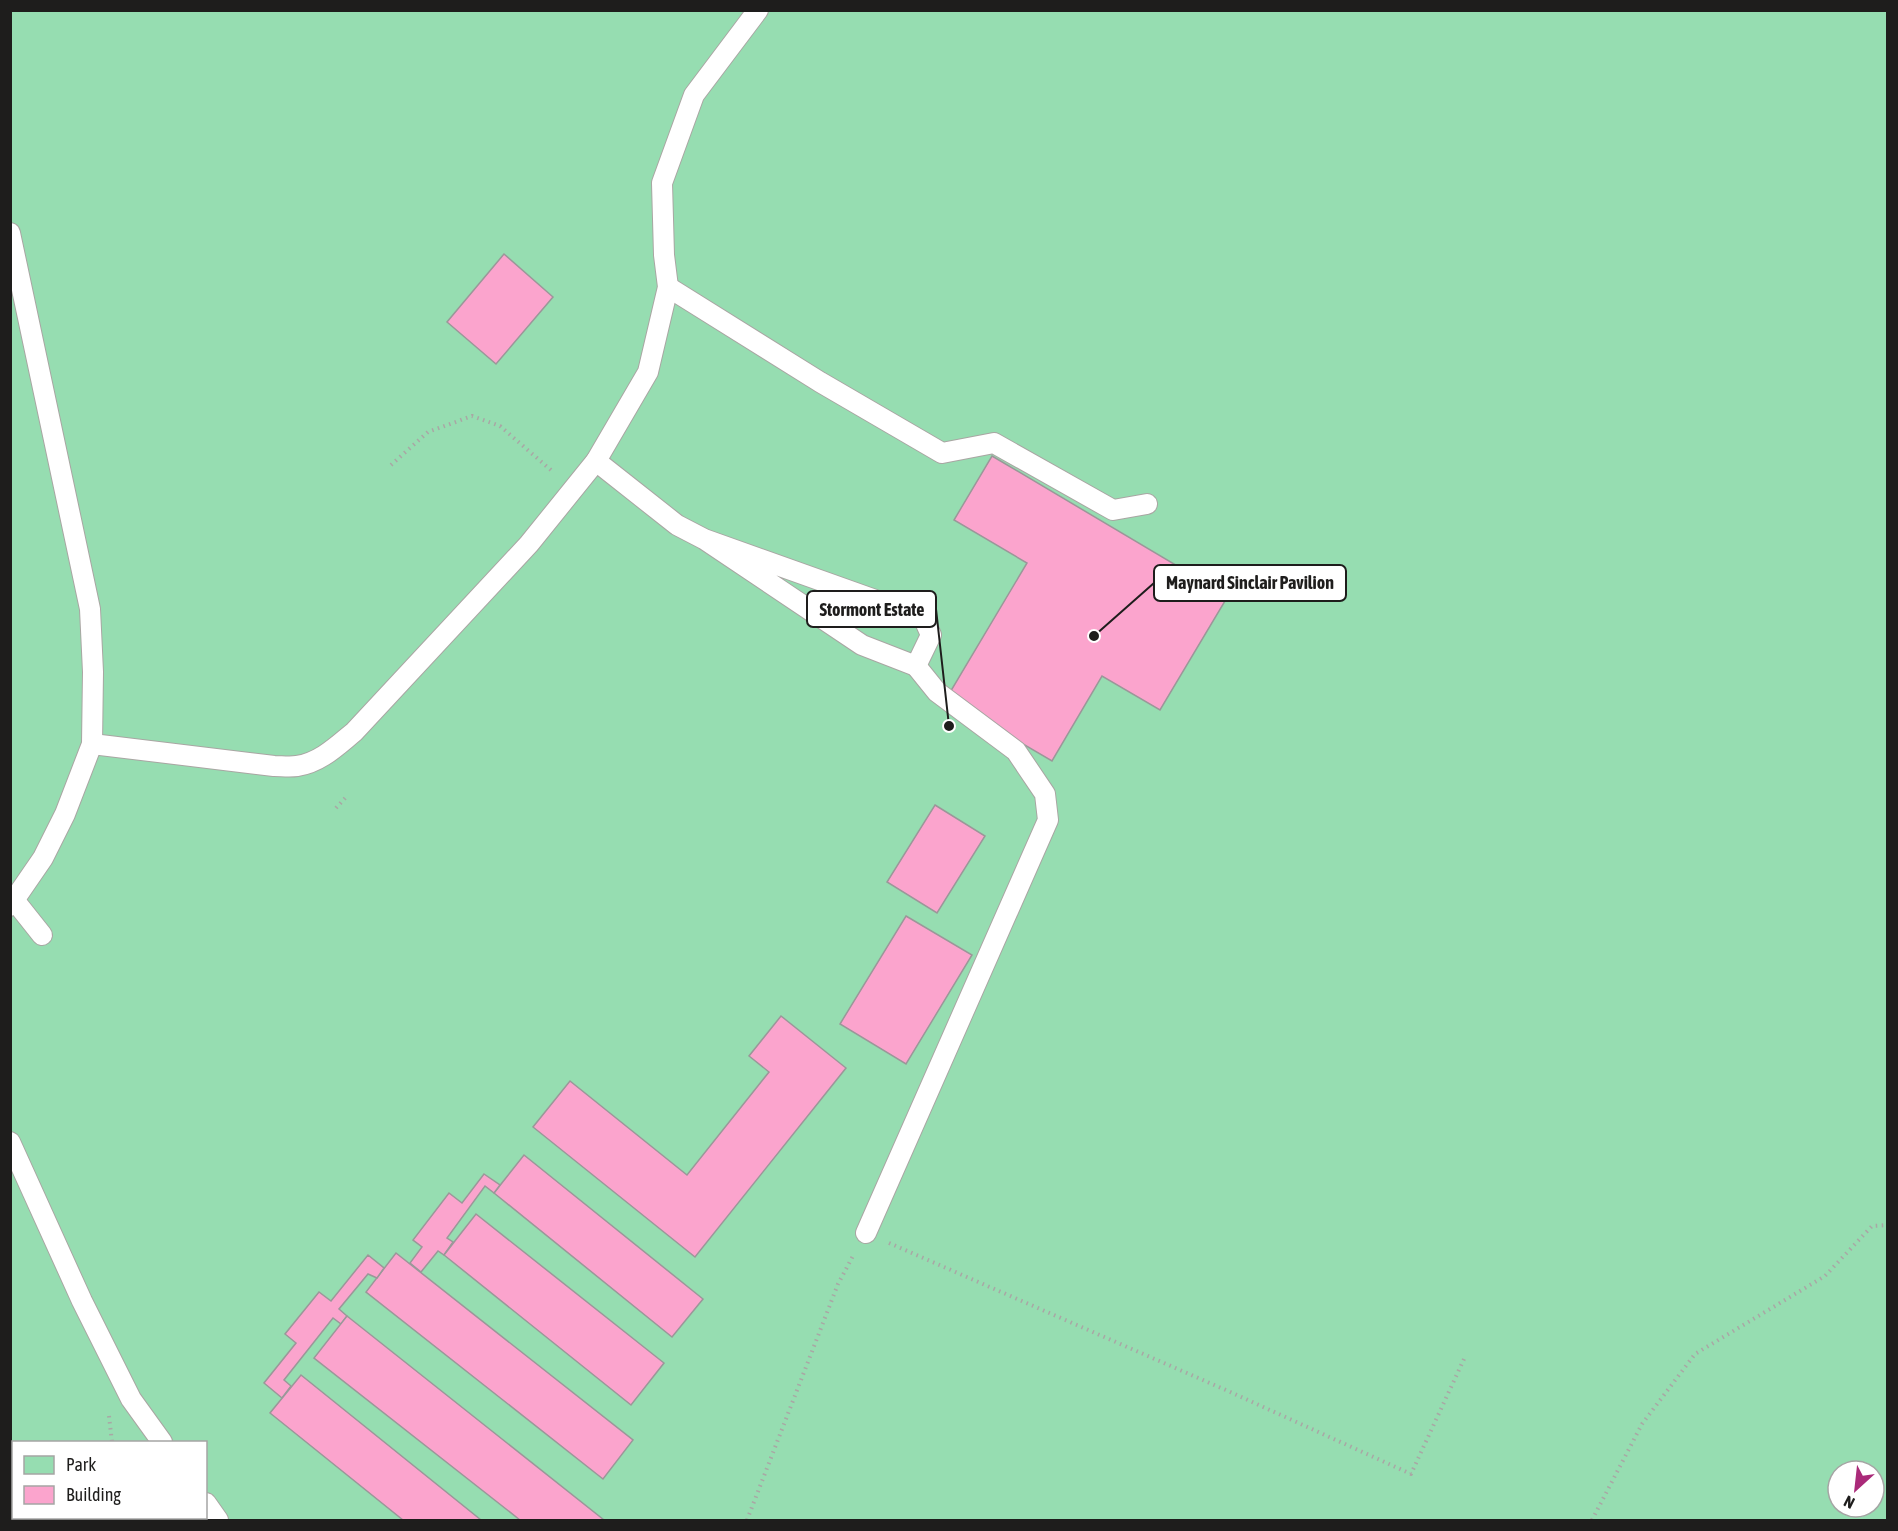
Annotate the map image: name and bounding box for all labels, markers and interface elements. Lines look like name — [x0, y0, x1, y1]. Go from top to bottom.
callout: Maynard Sinclair Pavilion — [1154, 565, 1346, 601]
text: Maynard Sinclair Pavilion — [1166, 572, 1334, 593]
callout: Stormont Estate — [807, 591, 936, 627]
text: Stormont Estate — [820, 599, 924, 620]
legend — [12, 1441, 207, 1519]
text: Park — [66, 1454, 96, 1475]
north arrow — [1826, 1459, 1886, 1519]
text: Building — [66, 1484, 121, 1505]
text: N — [1841, 1492, 1857, 1513]

